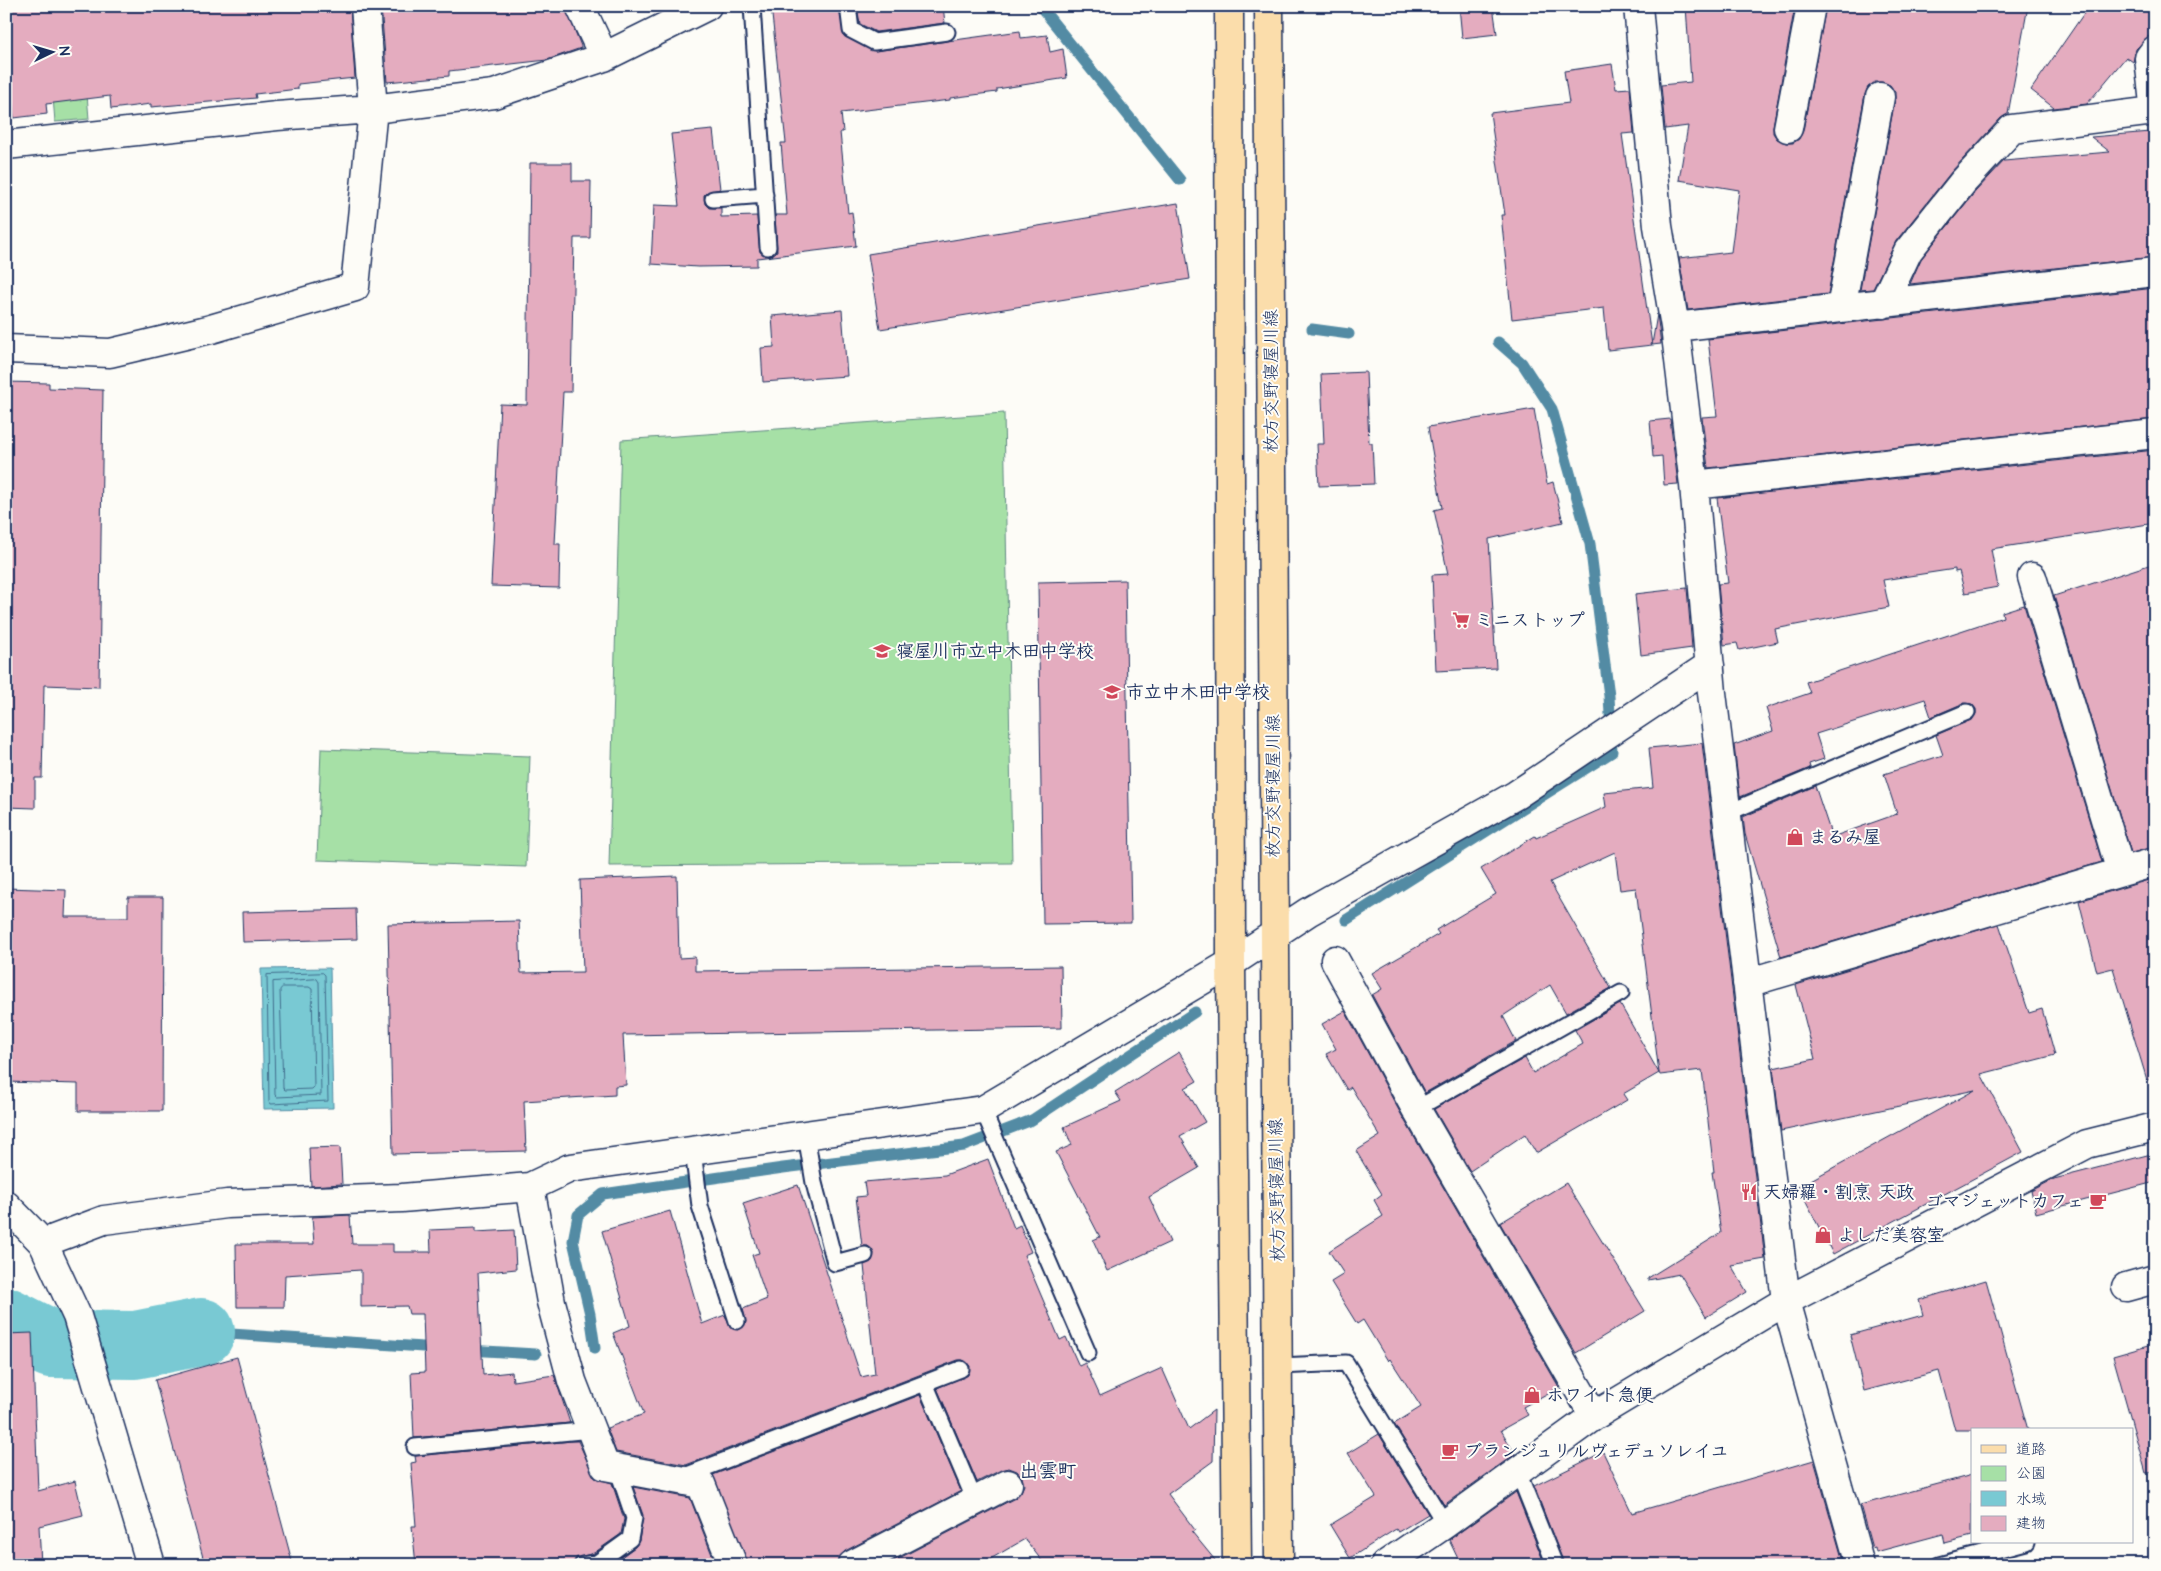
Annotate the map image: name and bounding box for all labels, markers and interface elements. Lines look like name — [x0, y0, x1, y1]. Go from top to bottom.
north arrow — [28, 28, 78, 78]
text: N — [54, 46, 74, 56]
street label: 枚方交野寝屋川線 — [1259, 309, 1284, 453]
place label: ミニストップ — [1475, 608, 1585, 633]
supermarket icon: ミニストップ — [1451, 610, 1471, 630]
place label: 寝屋川市立中木田中学校 — [896, 639, 1094, 664]
school or university icon: 寝屋川市立中木田中学校 — [872, 641, 892, 661]
place label: 市立中木田中学校 — [1126, 680, 1270, 705]
school or university icon: 市立中木田中学校 — [1102, 682, 1122, 702]
street label: 枚方交野寝屋川線 — [1261, 714, 1286, 858]
place label: まるみ屋 — [1809, 825, 1881, 850]
shop icon: まるみ屋 — [1785, 827, 1805, 847]
street label: 枚方交野寝屋川線 — [1263, 1118, 1291, 1262]
place label: 天婦羅・割烹 天政 — [1763, 1180, 1914, 1205]
restaurant icon: 天婦羅・割烹 天政 — [1739, 1182, 1759, 1202]
place label: ゴマジェットカフェ — [1925, 1189, 2084, 1214]
cafe icon: ゴマジェットカフェ — [2088, 1191, 2108, 1211]
place label: よしだ美容室 — [1837, 1223, 1945, 1248]
shop icon: よしだ美容室 — [1813, 1225, 1833, 1245]
place label: ホワイト急便 — [1546, 1383, 1654, 1408]
shop icon: ホワイト急便 — [1522, 1385, 1542, 1405]
legend — [1971, 1428, 2134, 1544]
place label: ブランジュリルヴェデュソレイユ — [1464, 1439, 1729, 1464]
text: 道路 — [2016, 1439, 2046, 1460]
cafe icon: ブランジュリルヴェデュソレイユ — [1440, 1441, 1460, 1461]
district label: 出雲町 — [1019, 1458, 1077, 1485]
text: 公園 — [2016, 1463, 2046, 1484]
text: 水域 — [2016, 1489, 2046, 1510]
text: 建物 — [2016, 1513, 2046, 1534]

